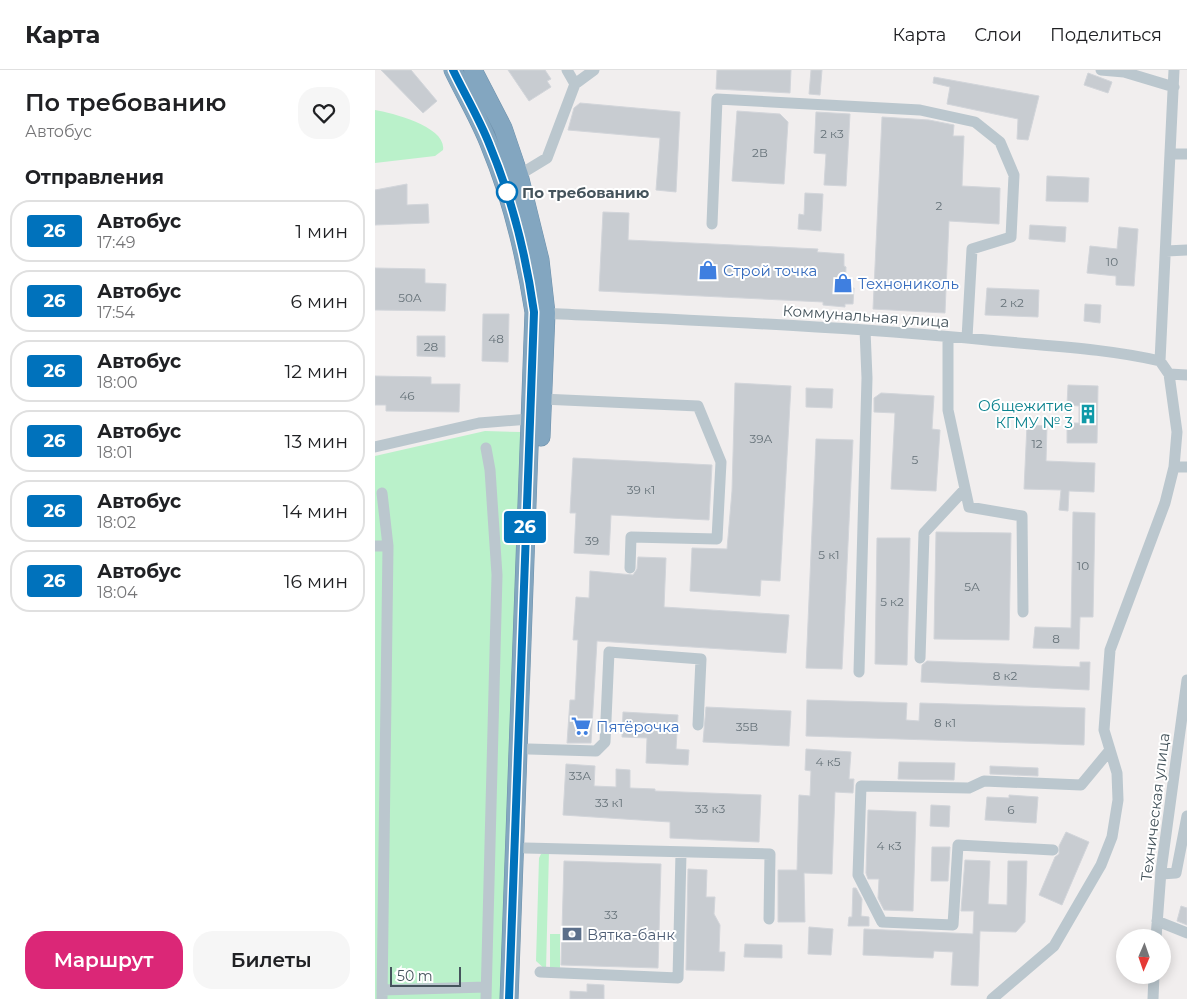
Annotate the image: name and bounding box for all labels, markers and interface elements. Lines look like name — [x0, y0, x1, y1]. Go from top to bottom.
text: Карта — [25, 20, 100, 49]
text: Карта — [892, 24, 946, 46]
text: Слои — [974, 24, 1022, 46]
text: Поделиться — [1050, 24, 1162, 46]
button: heart — [298, 87, 350, 139]
text: По требованию — [25, 88, 226, 117]
text: Автобус — [25, 122, 92, 141]
house number: 2 к3 — [820, 126, 844, 141]
house number: 2В — [752, 145, 768, 160]
text: Отправления — [25, 166, 164, 189]
marker: По требованию — [496, 181, 518, 203]
place label: По требованию — [522, 183, 650, 202]
house number: 2 — [936, 198, 943, 213]
text: Автобус — [97, 210, 181, 233]
text: 26 — [43, 220, 66, 242]
text: 1 мин — [295, 220, 348, 243]
text: 17:49 — [97, 233, 135, 252]
house number: 10 — [1106, 254, 1118, 269]
shop icon: Строй точка — [697, 259, 719, 281]
place label: Строй точка — [723, 261, 817, 280]
shop icon: Технониколь — [832, 272, 854, 294]
place label: Технониколь — [858, 274, 959, 293]
text: Автобус — [97, 280, 181, 303]
text: 26 — [43, 290, 66, 312]
text: 6 мин — [291, 290, 348, 313]
house number: 50А — [398, 290, 422, 305]
house number: 2 к2 — [1000, 295, 1024, 310]
street label: Коммунальная улица — [782, 301, 950, 331]
text: 17:54 — [97, 303, 135, 322]
house number: 48 — [488, 331, 504, 346]
house number: 28 — [424, 339, 439, 354]
text: Автобус — [97, 350, 181, 373]
text: 26 — [43, 360, 66, 382]
text: 12 мин — [284, 360, 348, 383]
text: 18:00 — [97, 373, 138, 392]
house number: 46 — [399, 388, 415, 403]
place label: Общежитие КГМУ № 3 — [978, 396, 1073, 432]
building icon: Общежитие КГМУ № 3 — [1077, 403, 1099, 425]
text: Автобус — [97, 420, 181, 443]
text: 26 — [43, 430, 66, 452]
text: 13 мин — [285, 430, 348, 453]
house number: 39А — [750, 431, 773, 446]
house number: 12 — [1031, 436, 1043, 451]
text: 18:01 — [97, 443, 133, 462]
house number: 5 — [912, 452, 919, 467]
house number: 39 к1 — [627, 482, 655, 497]
text: Автобус — [97, 490, 181, 513]
text: 26 — [43, 500, 66, 522]
text: 14 мин — [283, 500, 348, 523]
line badge: 26 — [503, 511, 547, 543]
text: 18:02 — [97, 513, 136, 532]
text: 26 — [514, 516, 536, 538]
house number: 39 — [585, 533, 599, 548]
house number: 5 к1 — [818, 547, 840, 562]
house number: 10 — [1077, 558, 1089, 573]
text: Автобус — [97, 560, 181, 583]
text: 26 — [43, 570, 66, 592]
text: 16 мин — [284, 570, 348, 593]
house number: 5А — [964, 579, 980, 594]
text: 18:04 — [97, 583, 138, 602]
house number: 5 к2 — [880, 594, 904, 609]
house number: 8 — [1052, 631, 1060, 646]
house number: 8 к2 — [993, 668, 1017, 683]
supermarket icon: Пятёрочка — [570, 715, 592, 737]
house number: 8 к1 — [934, 715, 956, 730]
place label: Пятёрочка — [596, 717, 680, 736]
house number: 35В — [736, 719, 758, 734]
street label: Техническая улица — [1136, 732, 1174, 882]
house number: 4 к5 — [816, 754, 841, 769]
house number: 33А — [569, 768, 591, 783]
house number: 33 к1 — [595, 795, 623, 810]
house number: 33 к3 — [695, 801, 725, 816]
house number: 6 — [1007, 802, 1015, 817]
house number: 4 к3 — [877, 838, 902, 853]
house number: 33 — [604, 907, 618, 922]
bank icon: Вятка-банк — [561, 923, 583, 945]
place label: Вятка-банк — [587, 925, 675, 944]
north arrow — [1116, 929, 1171, 984]
map controls — [1116, 929, 1171, 984]
button: Маршрут — [25, 931, 183, 989]
button: Билеты — [193, 931, 350, 989]
scale bar — [390, 964, 461, 987]
text: 50 m — [397, 967, 433, 985]

